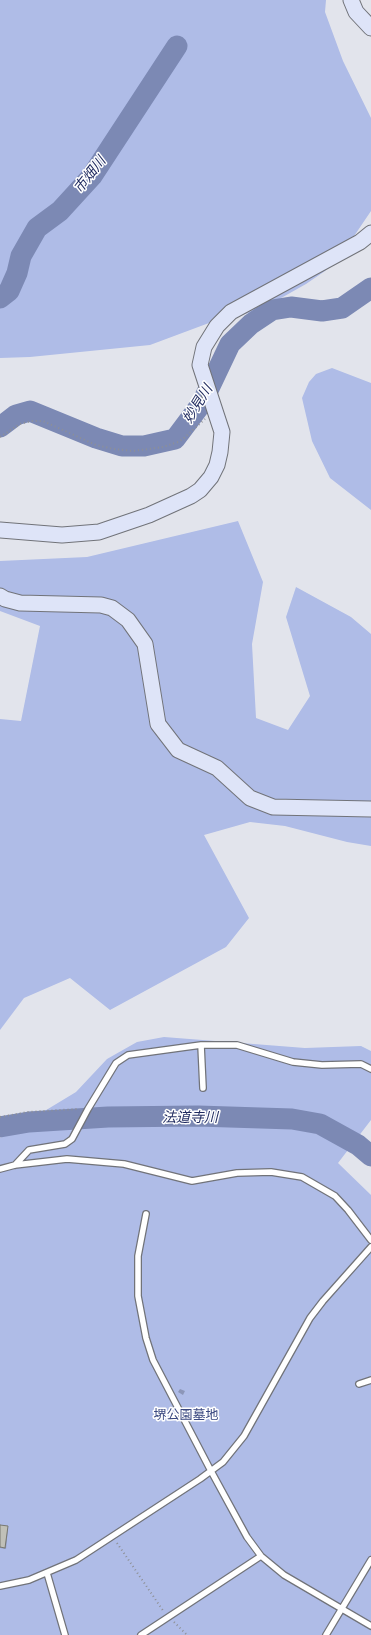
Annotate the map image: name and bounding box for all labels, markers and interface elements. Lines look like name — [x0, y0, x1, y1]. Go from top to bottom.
water label: 市畑川 — [70, 153, 110, 197]
water label: 妙見川 — [180, 382, 216, 426]
water label: 法道寺川 — [162, 1110, 218, 1126]
park label: 堺公園墓地 — [154, 1407, 218, 1423]

